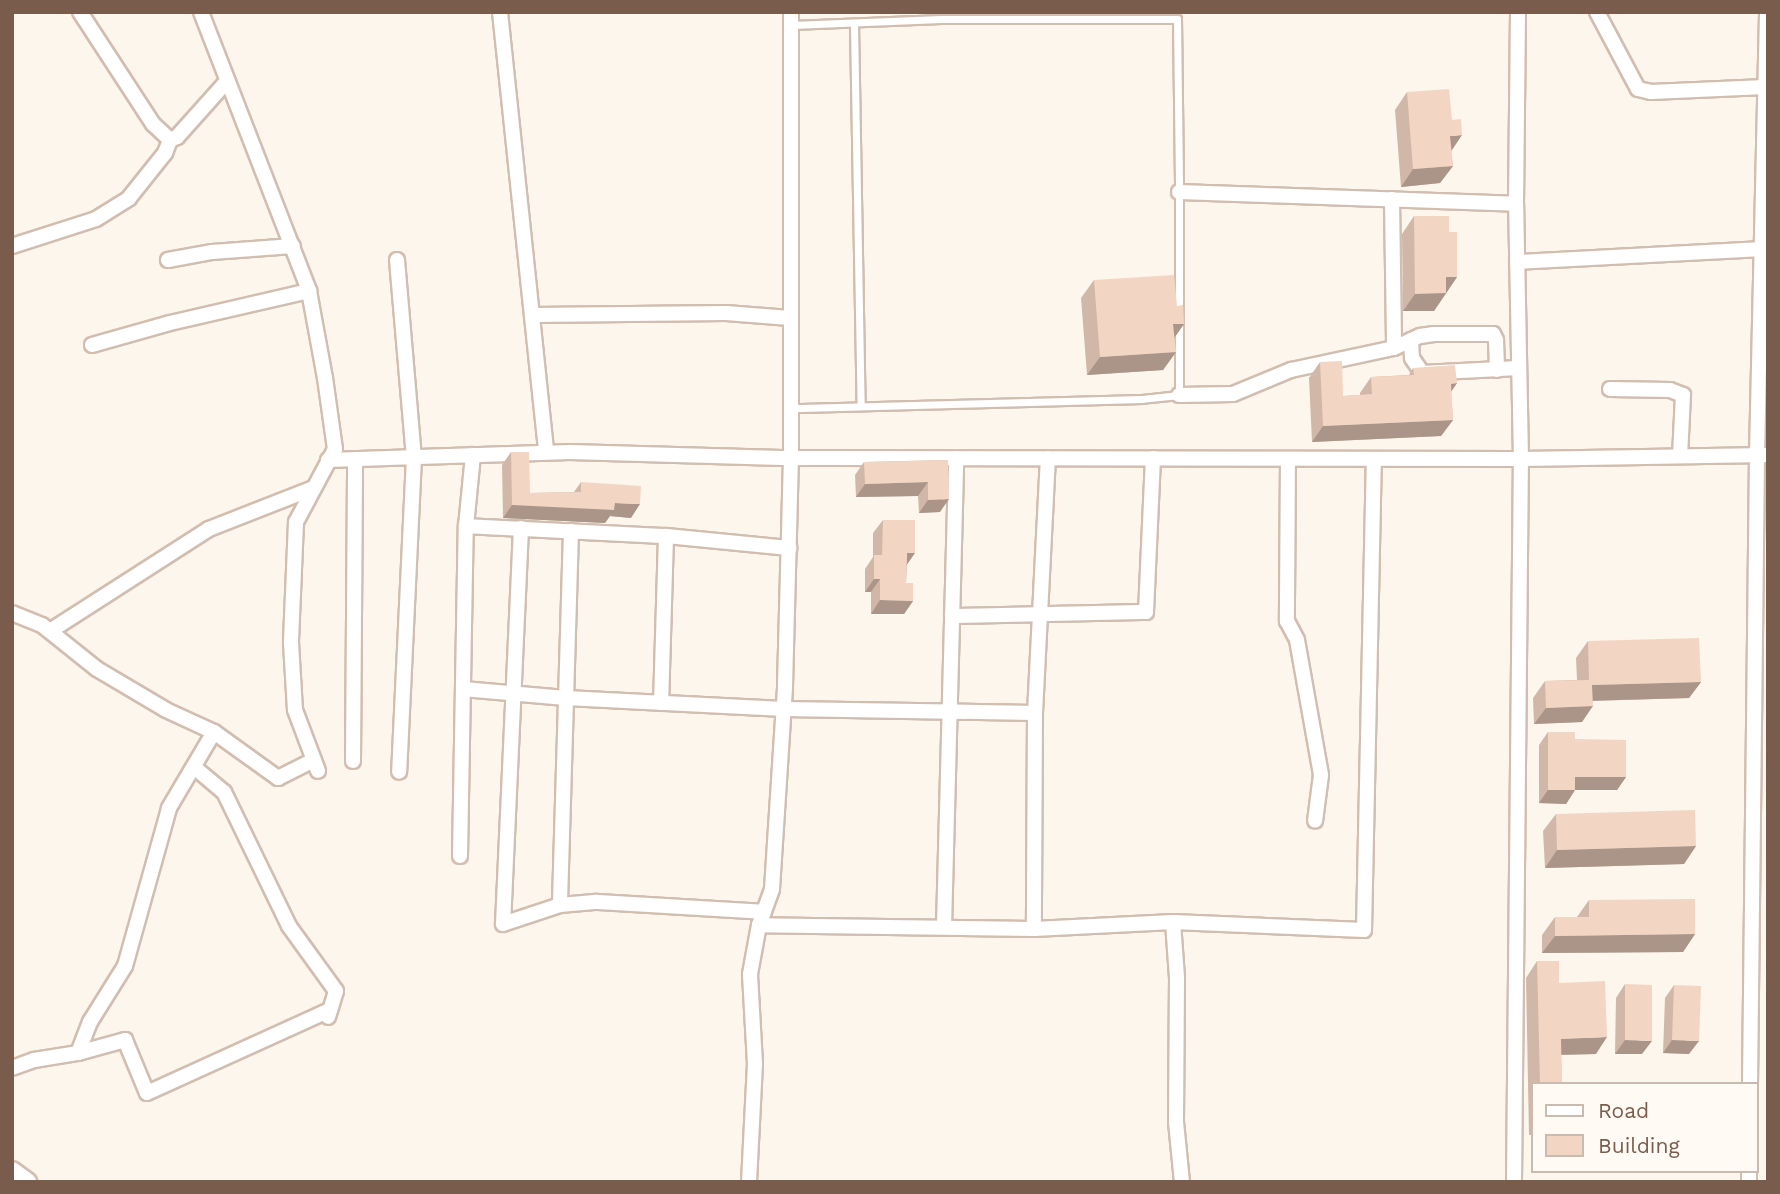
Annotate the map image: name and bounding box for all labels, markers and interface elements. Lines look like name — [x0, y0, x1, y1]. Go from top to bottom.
legend — [1532, 1082, 1759, 1173]
text: Road — [1598, 1098, 1649, 1123]
text: Building — [1598, 1133, 1680, 1158]

